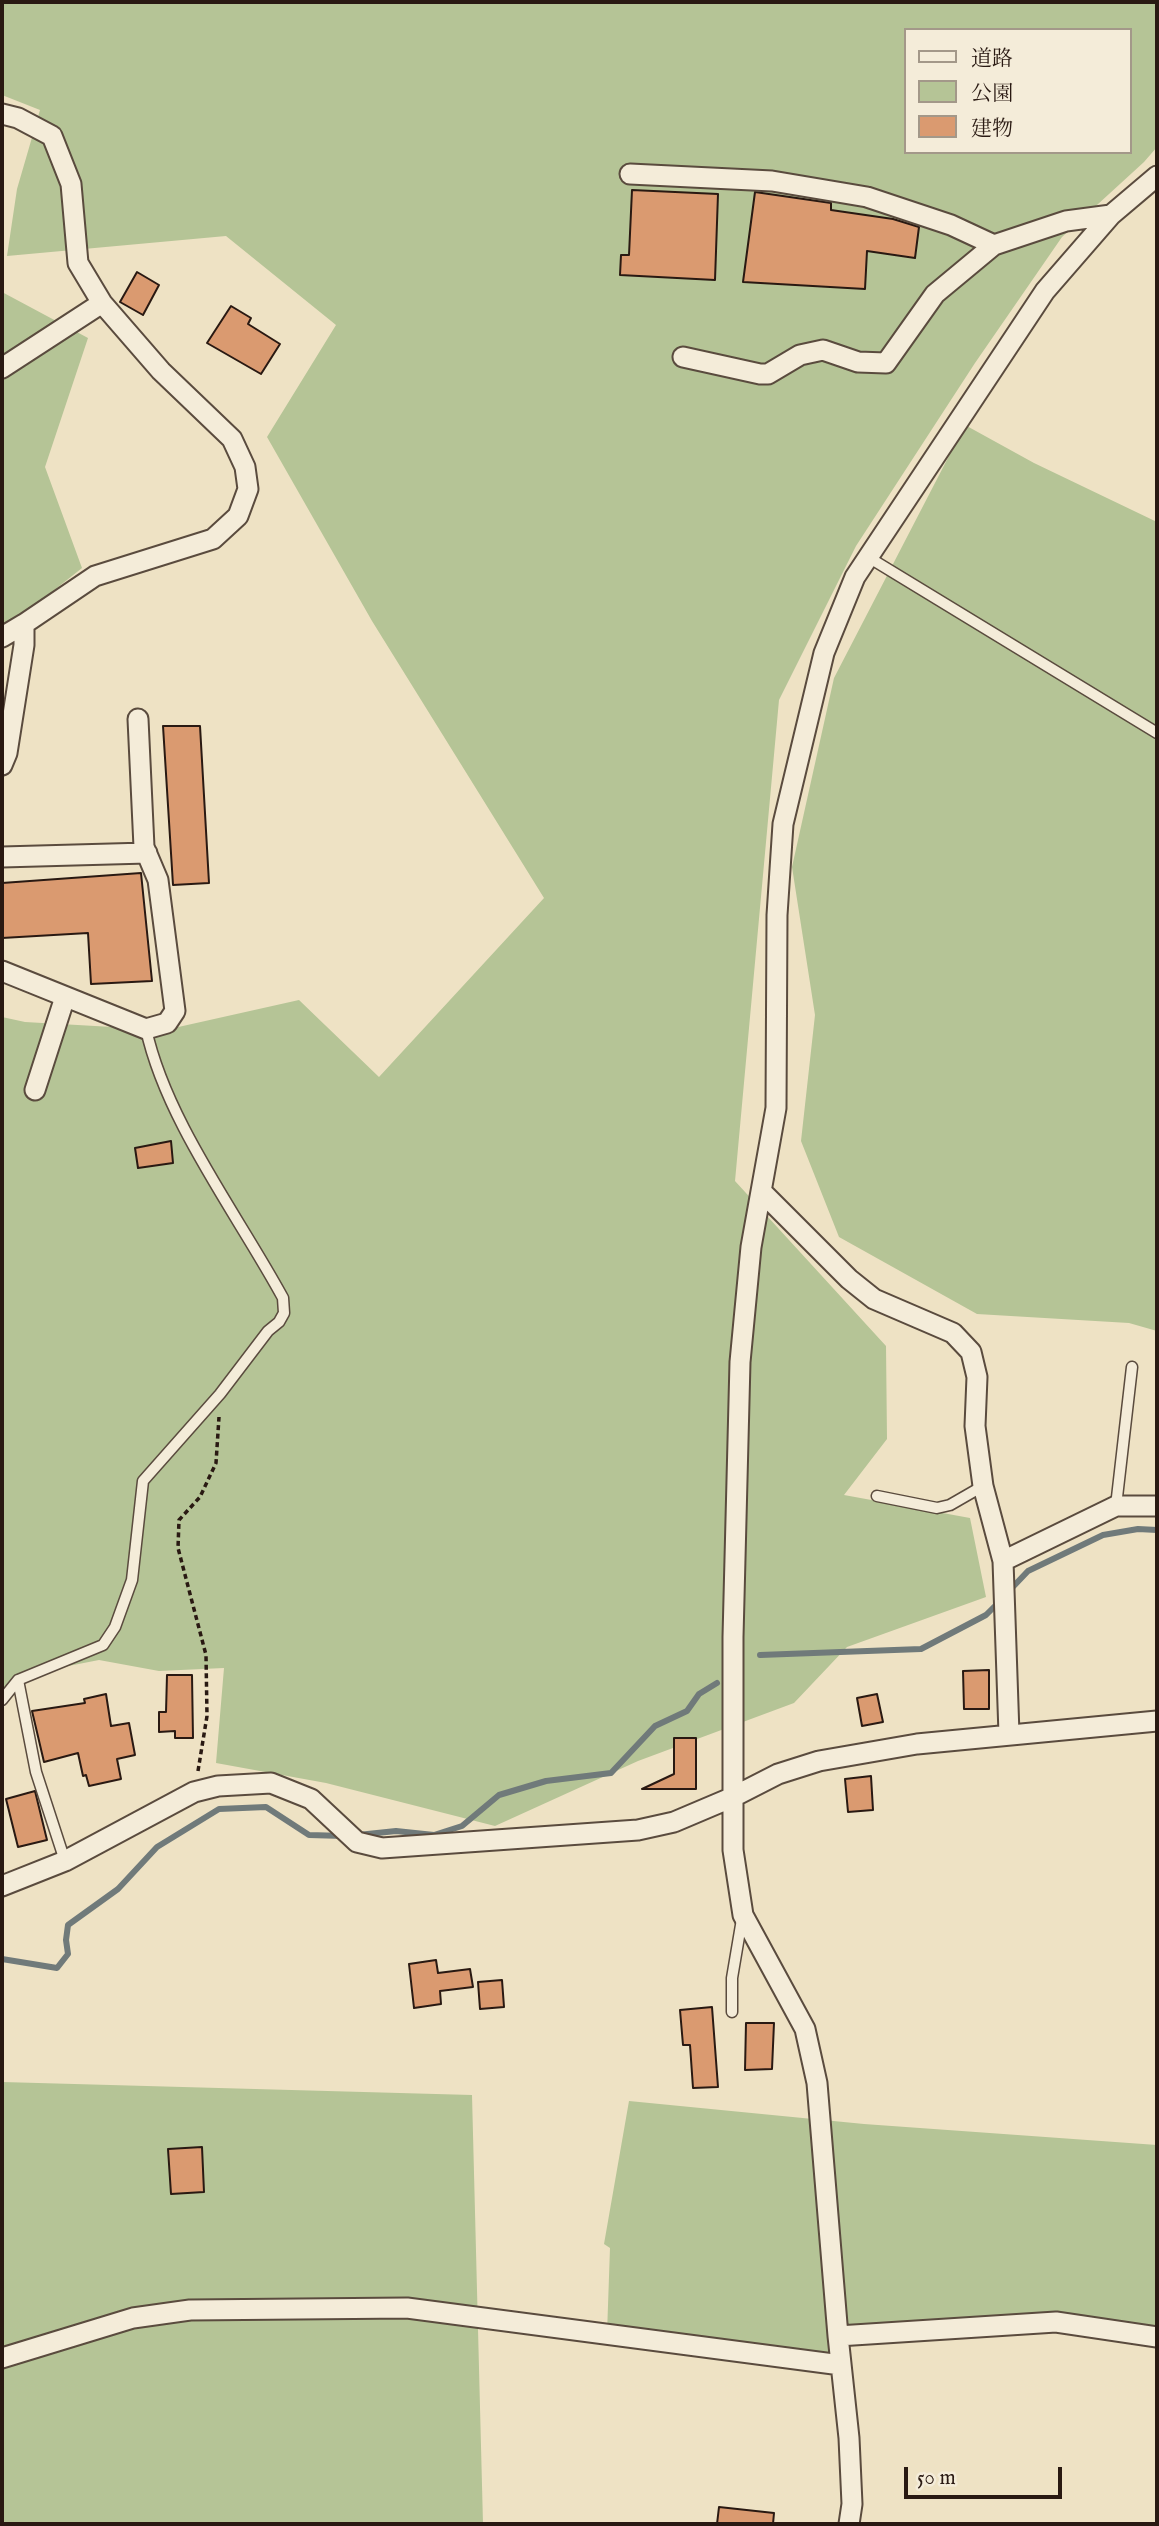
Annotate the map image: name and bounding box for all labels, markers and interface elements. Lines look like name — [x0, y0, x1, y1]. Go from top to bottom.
legend — [904, 28, 1131, 154]
text: 道路 — [971, 46, 1013, 73]
text: 公園 — [971, 81, 1013, 108]
text: 建物 — [971, 116, 1013, 143]
scale bar — [907, 2452, 1064, 2496]
text: 50 m — [917, 2465, 956, 2492]

